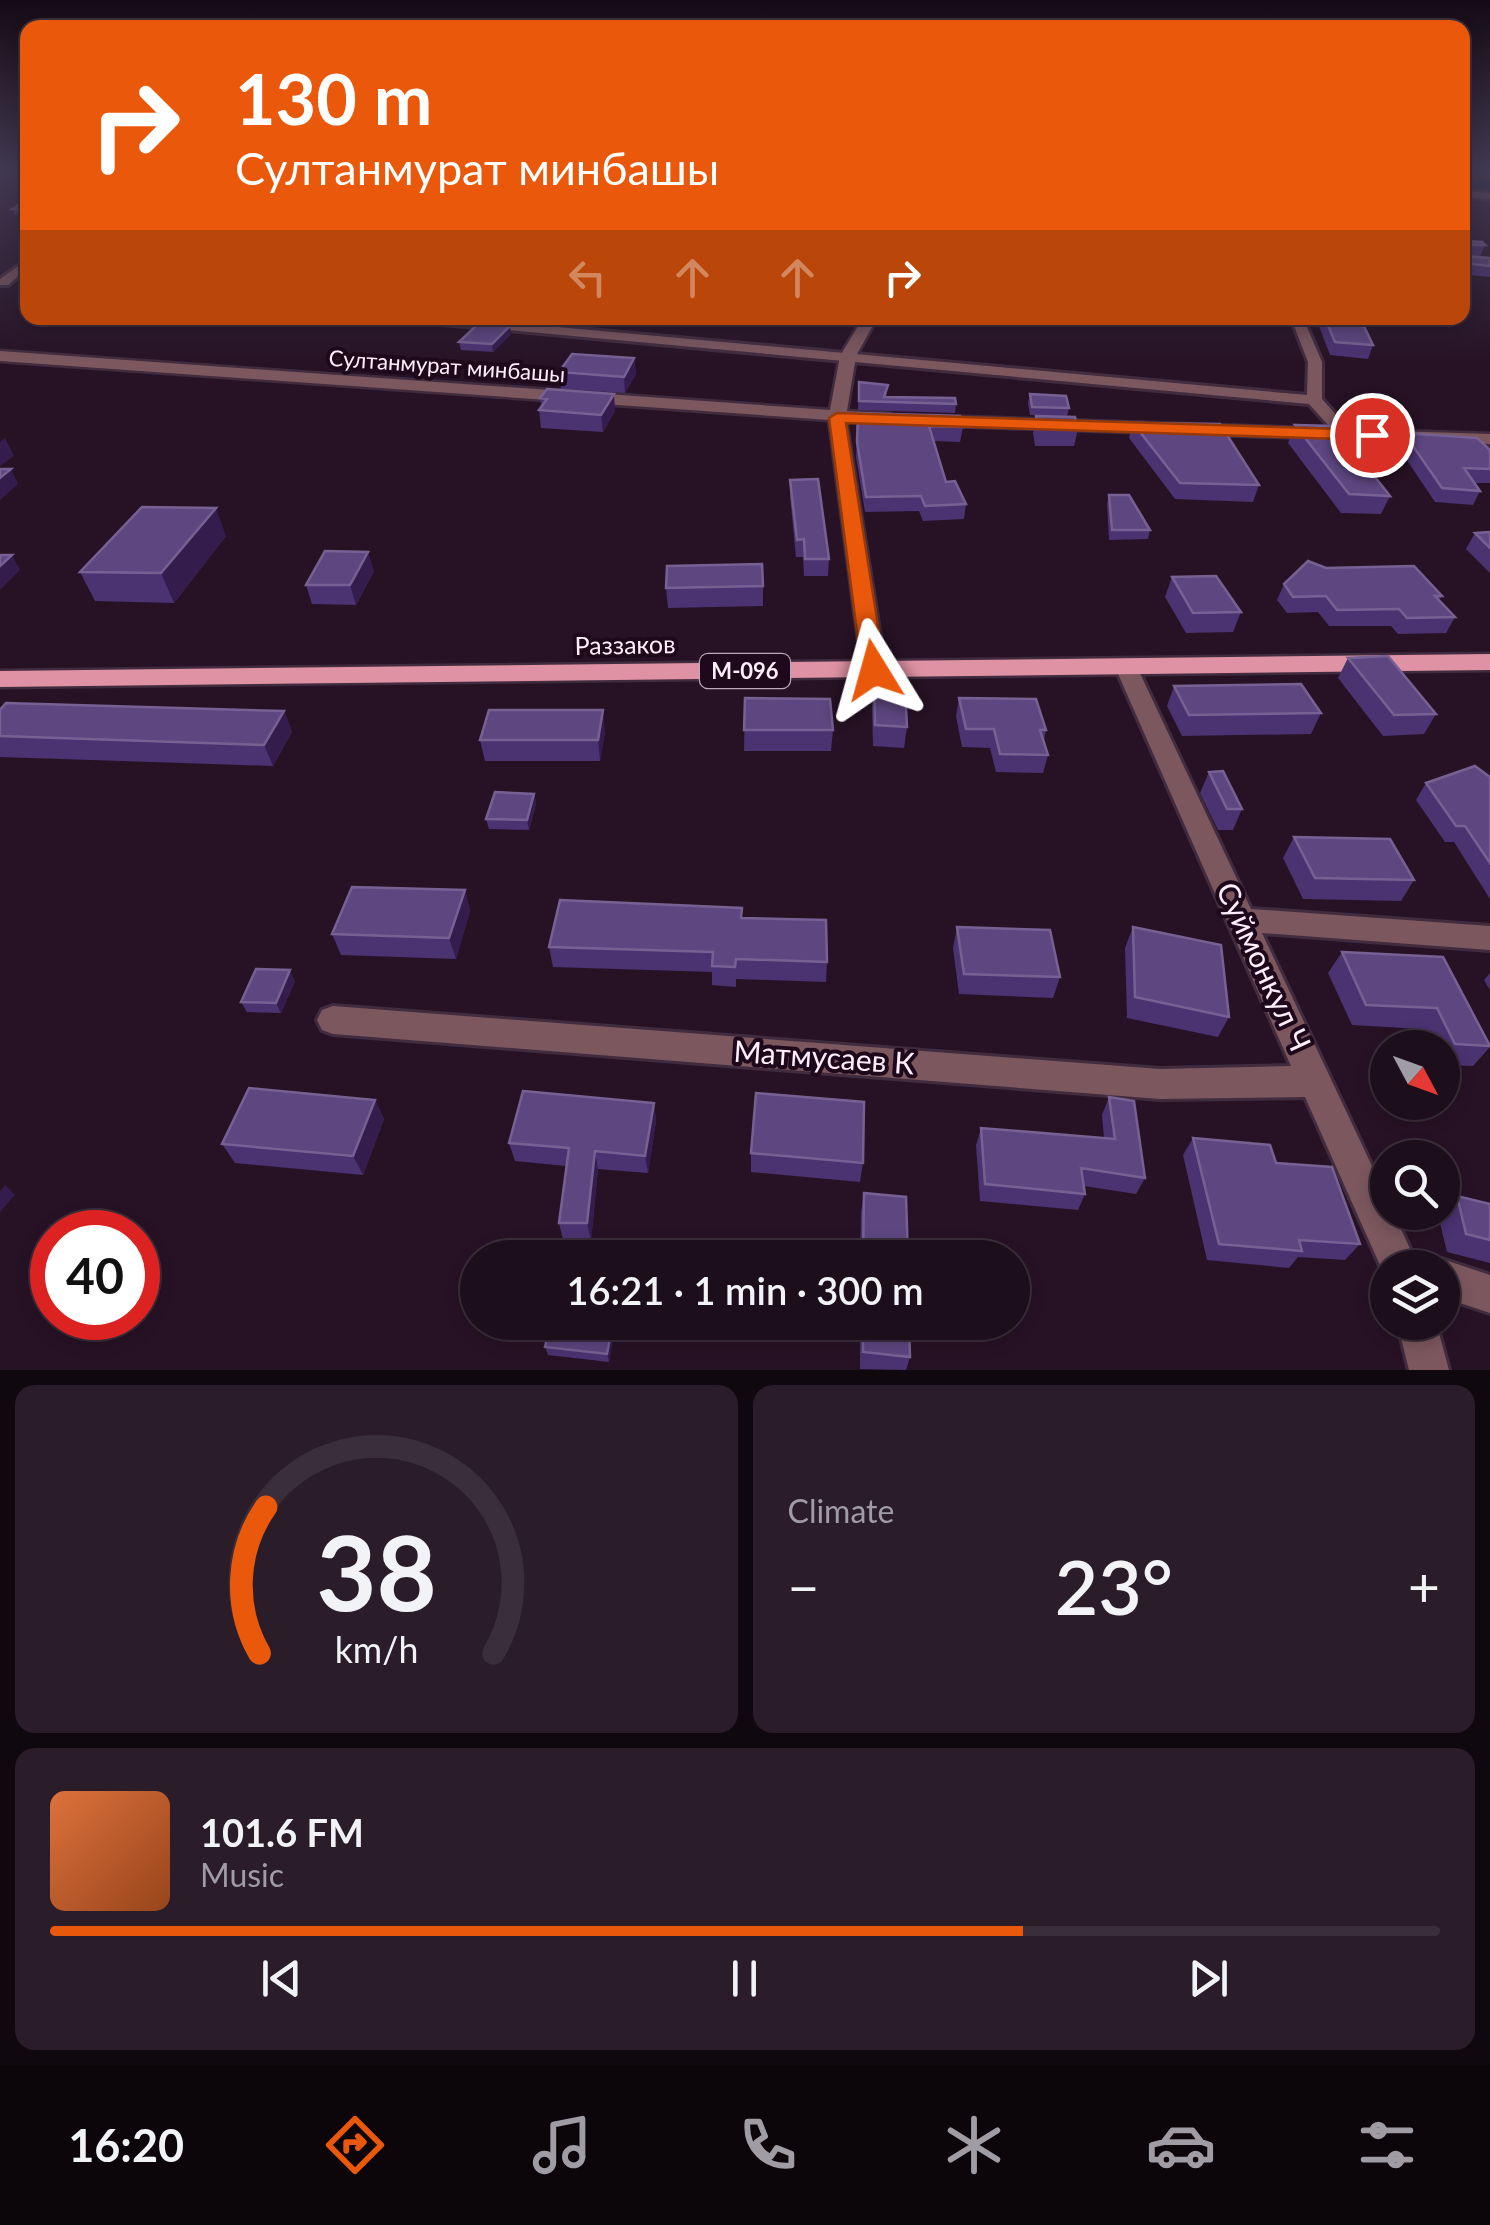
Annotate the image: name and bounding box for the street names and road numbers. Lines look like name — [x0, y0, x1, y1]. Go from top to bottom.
street label: Султанмурат минбашы — [328, 344, 566, 387]
street label: Раззаков — [574, 628, 676, 660]
road number: М-096 — [700, 654, 790, 688]
street label: Суймонкул Ч — [1210, 876, 1320, 1056]
street label: Матмусаев К — [733, 1032, 916, 1080]

